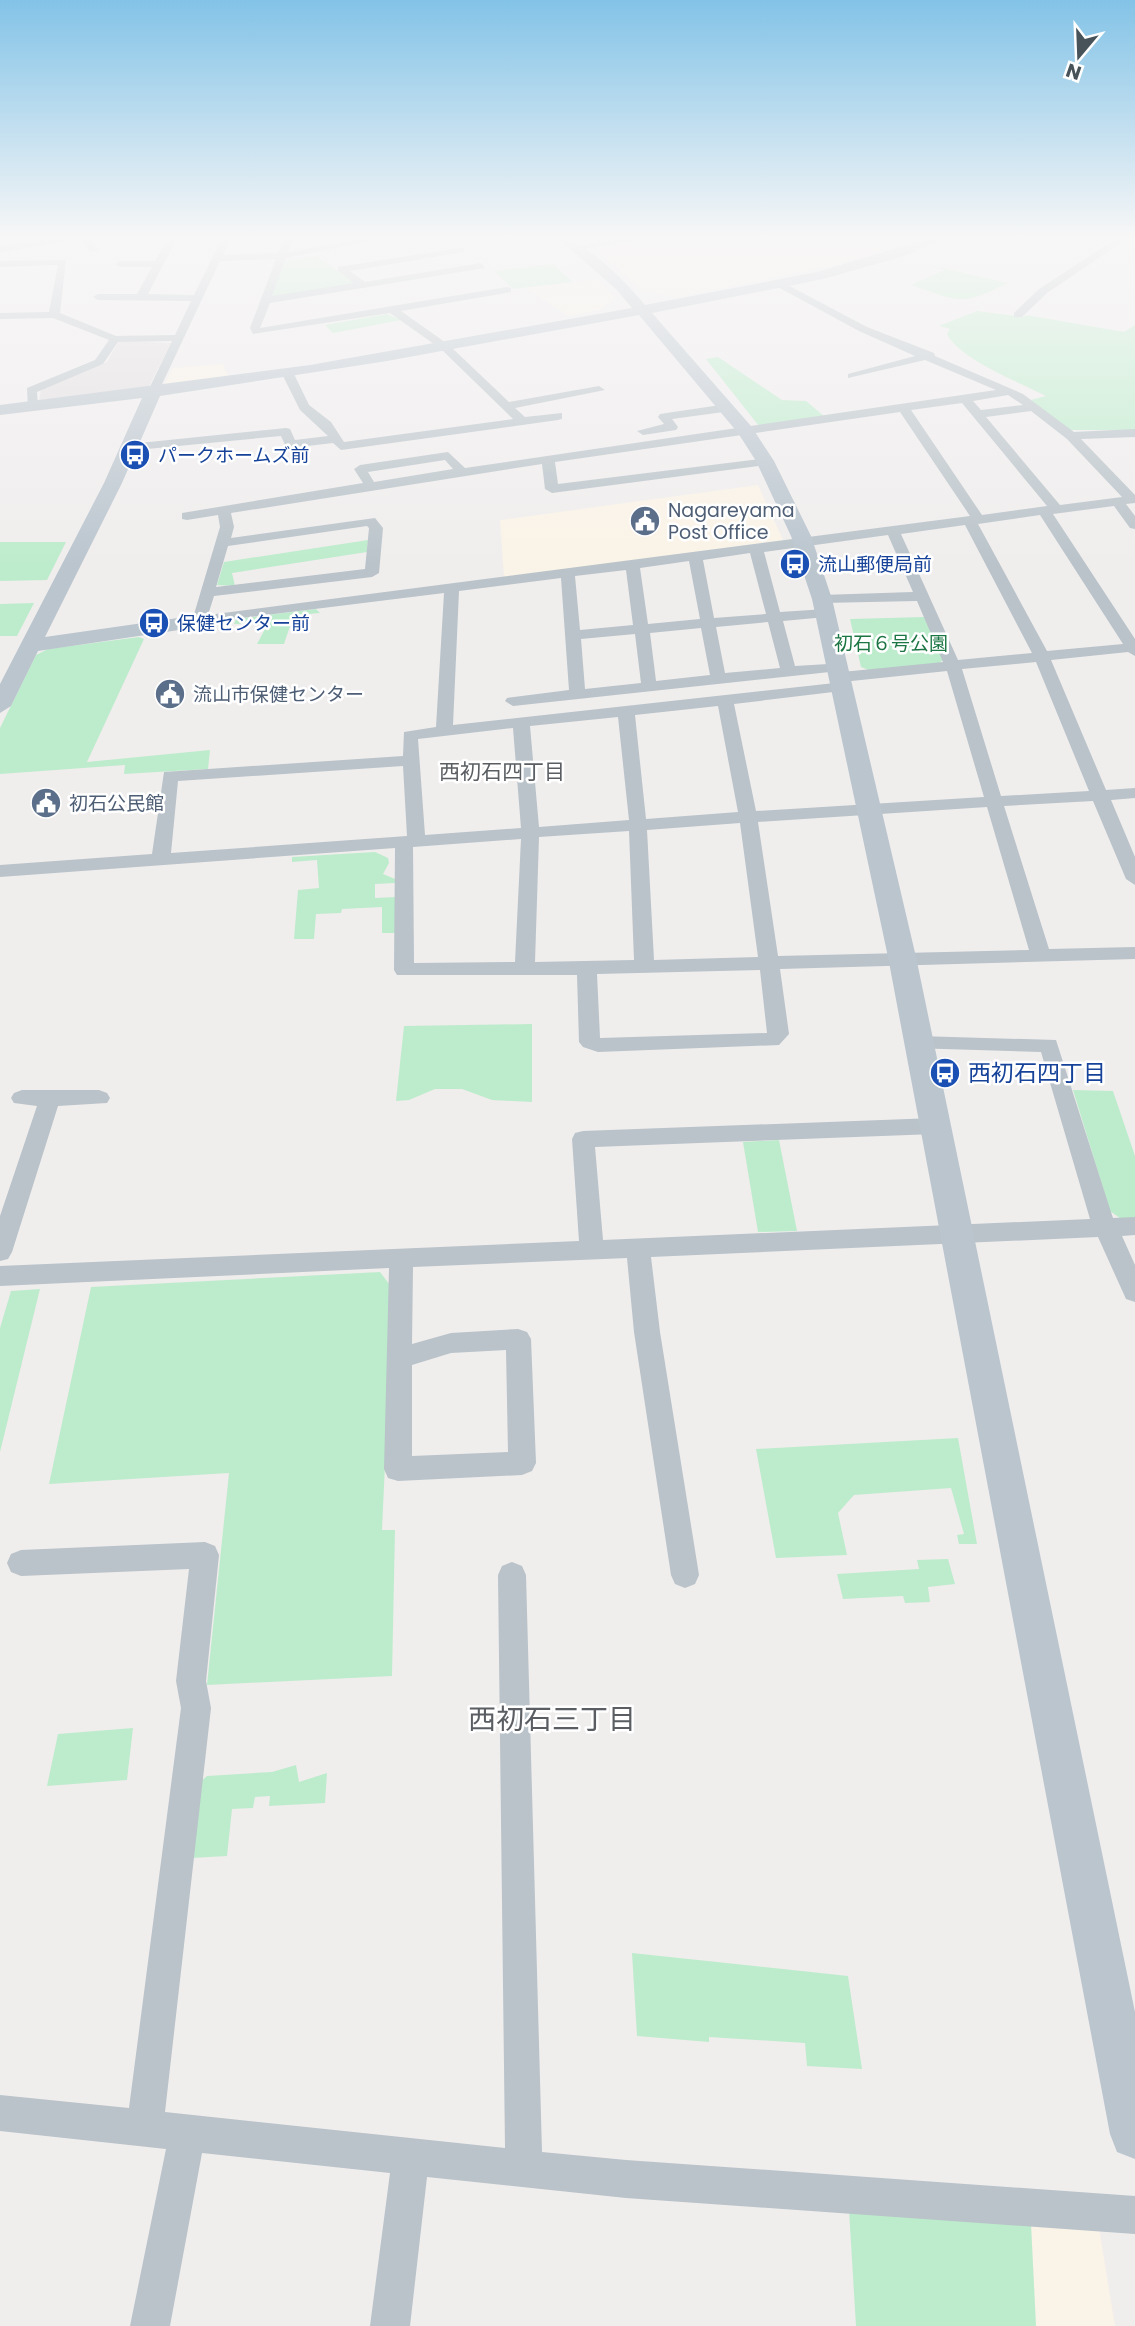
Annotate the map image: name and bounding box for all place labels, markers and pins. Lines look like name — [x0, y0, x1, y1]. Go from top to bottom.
bus stop icon: パークホームズ前 — [118, 438, 152, 472]
place label: パークホームズ前 — [158, 442, 309, 469]
place label: Nagareyama Post Office — [668, 497, 795, 546]
public building icon: Nagareyama Post Office — [628, 504, 662, 538]
bus stop icon: 流山郵便局前 — [778, 547, 812, 581]
place label: 流山郵便局前 — [818, 551, 932, 578]
bus stop icon: 保健センター前 — [137, 606, 171, 640]
place label: 保健センター前 — [177, 610, 310, 637]
public building icon: 流山市保健センター — [153, 677, 187, 711]
place label: 流山市保健センター — [193, 681, 364, 708]
public building icon: 初石公民館 — [29, 786, 63, 820]
place label: 初石公民館 — [69, 790, 164, 817]
bus stop icon: 西初石四丁目 — [928, 1056, 962, 1090]
place label: 西初石四丁目 — [968, 1057, 1106, 1089]

